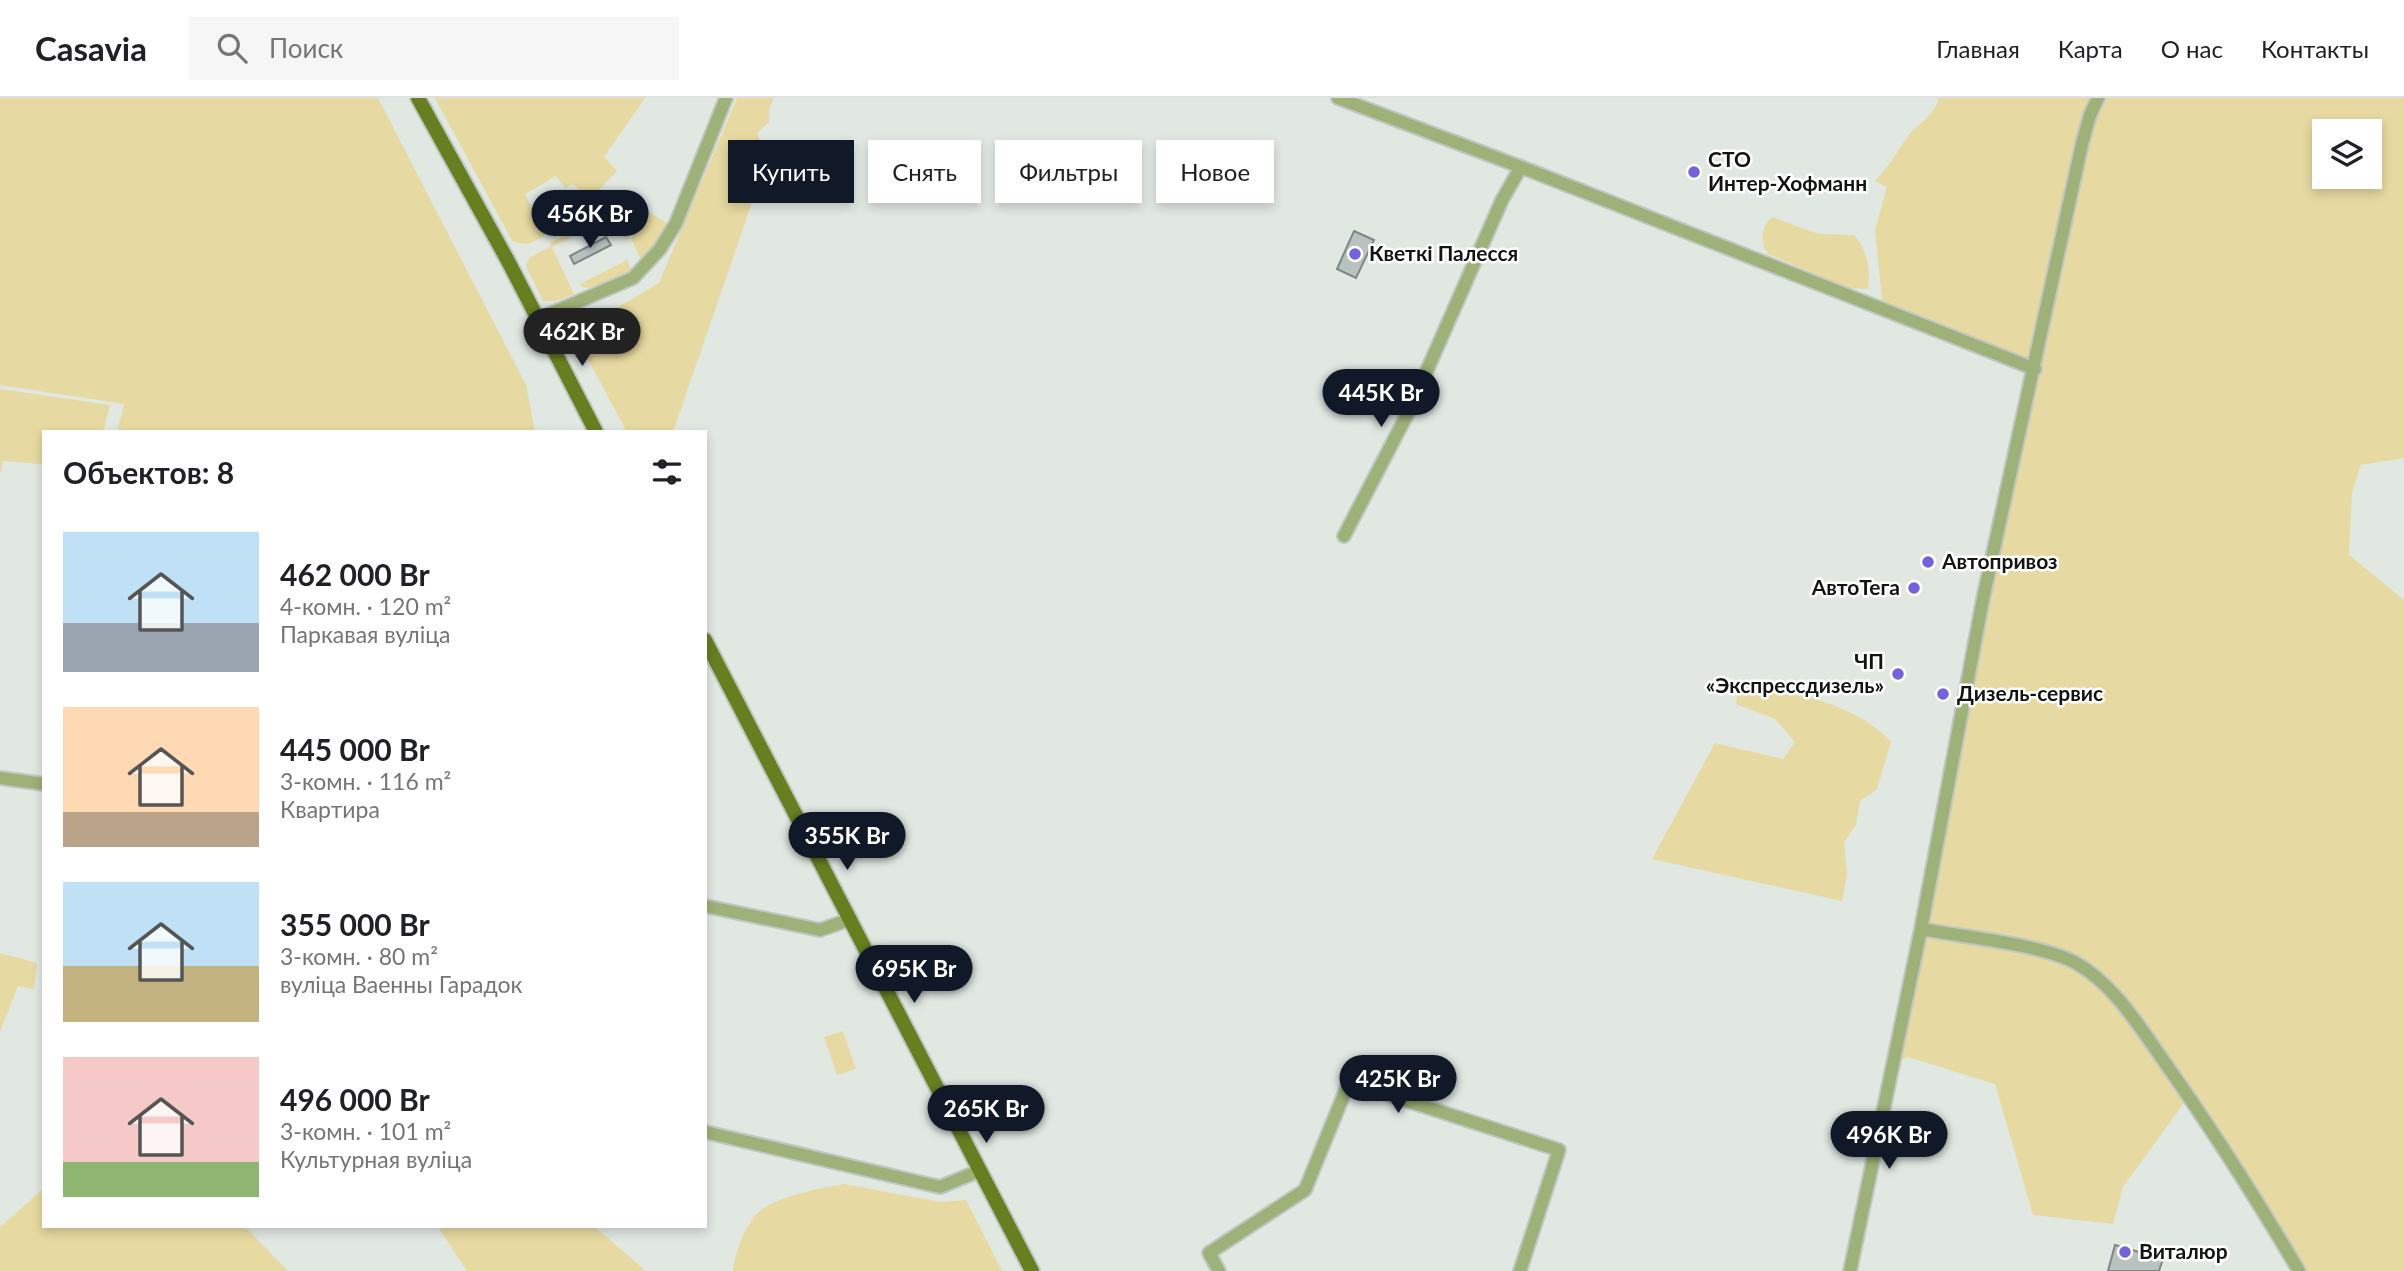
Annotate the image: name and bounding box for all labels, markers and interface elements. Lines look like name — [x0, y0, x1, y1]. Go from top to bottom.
search box — [189, 17, 679, 80]
text: Casavia — [35, 28, 147, 68]
icon: search — [213, 29, 251, 67]
text: Поиск — [269, 32, 343, 64]
text: Главная — [1936, 34, 2020, 63]
text: Карта — [2058, 34, 2123, 63]
text: О нас — [2161, 34, 2223, 63]
text: Контакты — [2261, 34, 2369, 63]
map controls — [2312, 119, 2382, 189]
button: layers — [2312, 119, 2382, 189]
chip: Купить — [728, 140, 854, 203]
chip: Снять — [868, 140, 981, 203]
chip: Фильтры — [995, 140, 1142, 203]
chip: Новое — [1156, 140, 1274, 203]
place label: СТО Интер-Хофманн — [1708, 146, 1867, 195]
marker: СТО Интер-Хофманн — [1686, 164, 1702, 180]
pin: 456K Br — [525, 190, 655, 250]
text: 456K Br — [548, 199, 632, 227]
place label: Кветкі Палесся — [1369, 240, 1518, 265]
marker: Кветкі Палесся — [1347, 246, 1363, 262]
pin: 462K Br — [517, 308, 647, 368]
text: 462K Br — [540, 317, 624, 345]
pin: 445K Br — [1316, 370, 1446, 429]
text: 445K Br — [1339, 378, 1423, 406]
icon: filters — [648, 453, 686, 491]
text: Объектов: 8 — [63, 454, 234, 490]
place label: Автопривоз — [1941, 548, 2058, 573]
marker: Автопривоз — [1920, 554, 1936, 570]
text: 462 000 Br — [280, 556, 430, 592]
icon: home — [119, 560, 203, 644]
place label: АвтоТега — [1811, 574, 1900, 599]
marker: АвтоТега — [1906, 580, 1922, 596]
text: 4-комн. · 120 m² — [280, 592, 451, 620]
text: Паркавая вуліца — [280, 620, 451, 648]
place label: ЧП «Экспрессдизель» — [1706, 648, 1884, 697]
marker: ЧП «Экспрессдизель» — [1890, 666, 1906, 682]
place label: Дизель-сервис — [1957, 680, 2103, 705]
marker: Дизель-сервис — [1935, 686, 1951, 702]
text: 445 000 Br — [280, 731, 430, 767]
icon: home — [119, 735, 203, 819]
text: 3-комн. · 116 m² — [280, 767, 451, 795]
text: Квартира — [280, 795, 380, 823]
pin: 355K Br — [782, 812, 912, 872]
text: 355K Br — [805, 821, 889, 849]
text: 355 000 Br — [280, 906, 430, 942]
icon: home — [119, 910, 203, 994]
text: 3-комн. · 80 m² — [280, 942, 438, 970]
pin: 695K Br — [849, 946, 979, 1005]
text: 695K Br — [872, 954, 956, 982]
text: вуліца Ваенны Гарадок — [280, 970, 522, 998]
pin: 425K Br — [1333, 1056, 1463, 1115]
text: 425K Br — [1356, 1064, 1440, 1092]
text: 496 000 Br — [280, 1081, 430, 1117]
icon: home — [119, 1085, 203, 1169]
pin: 265K Br — [921, 1086, 1051, 1145]
text: 265K Br — [944, 1094, 1028, 1122]
pin: 496K Br — [1824, 1112, 1954, 1171]
text: 3-комн. · 101 m² — [280, 1117, 451, 1145]
text: 496K Br — [1847, 1120, 1931, 1148]
text: Культурная вуліца — [280, 1145, 472, 1173]
place label: Виталюр — [2139, 1238, 2228, 1263]
marker: Виталюр — [2117, 1244, 2133, 1260]

